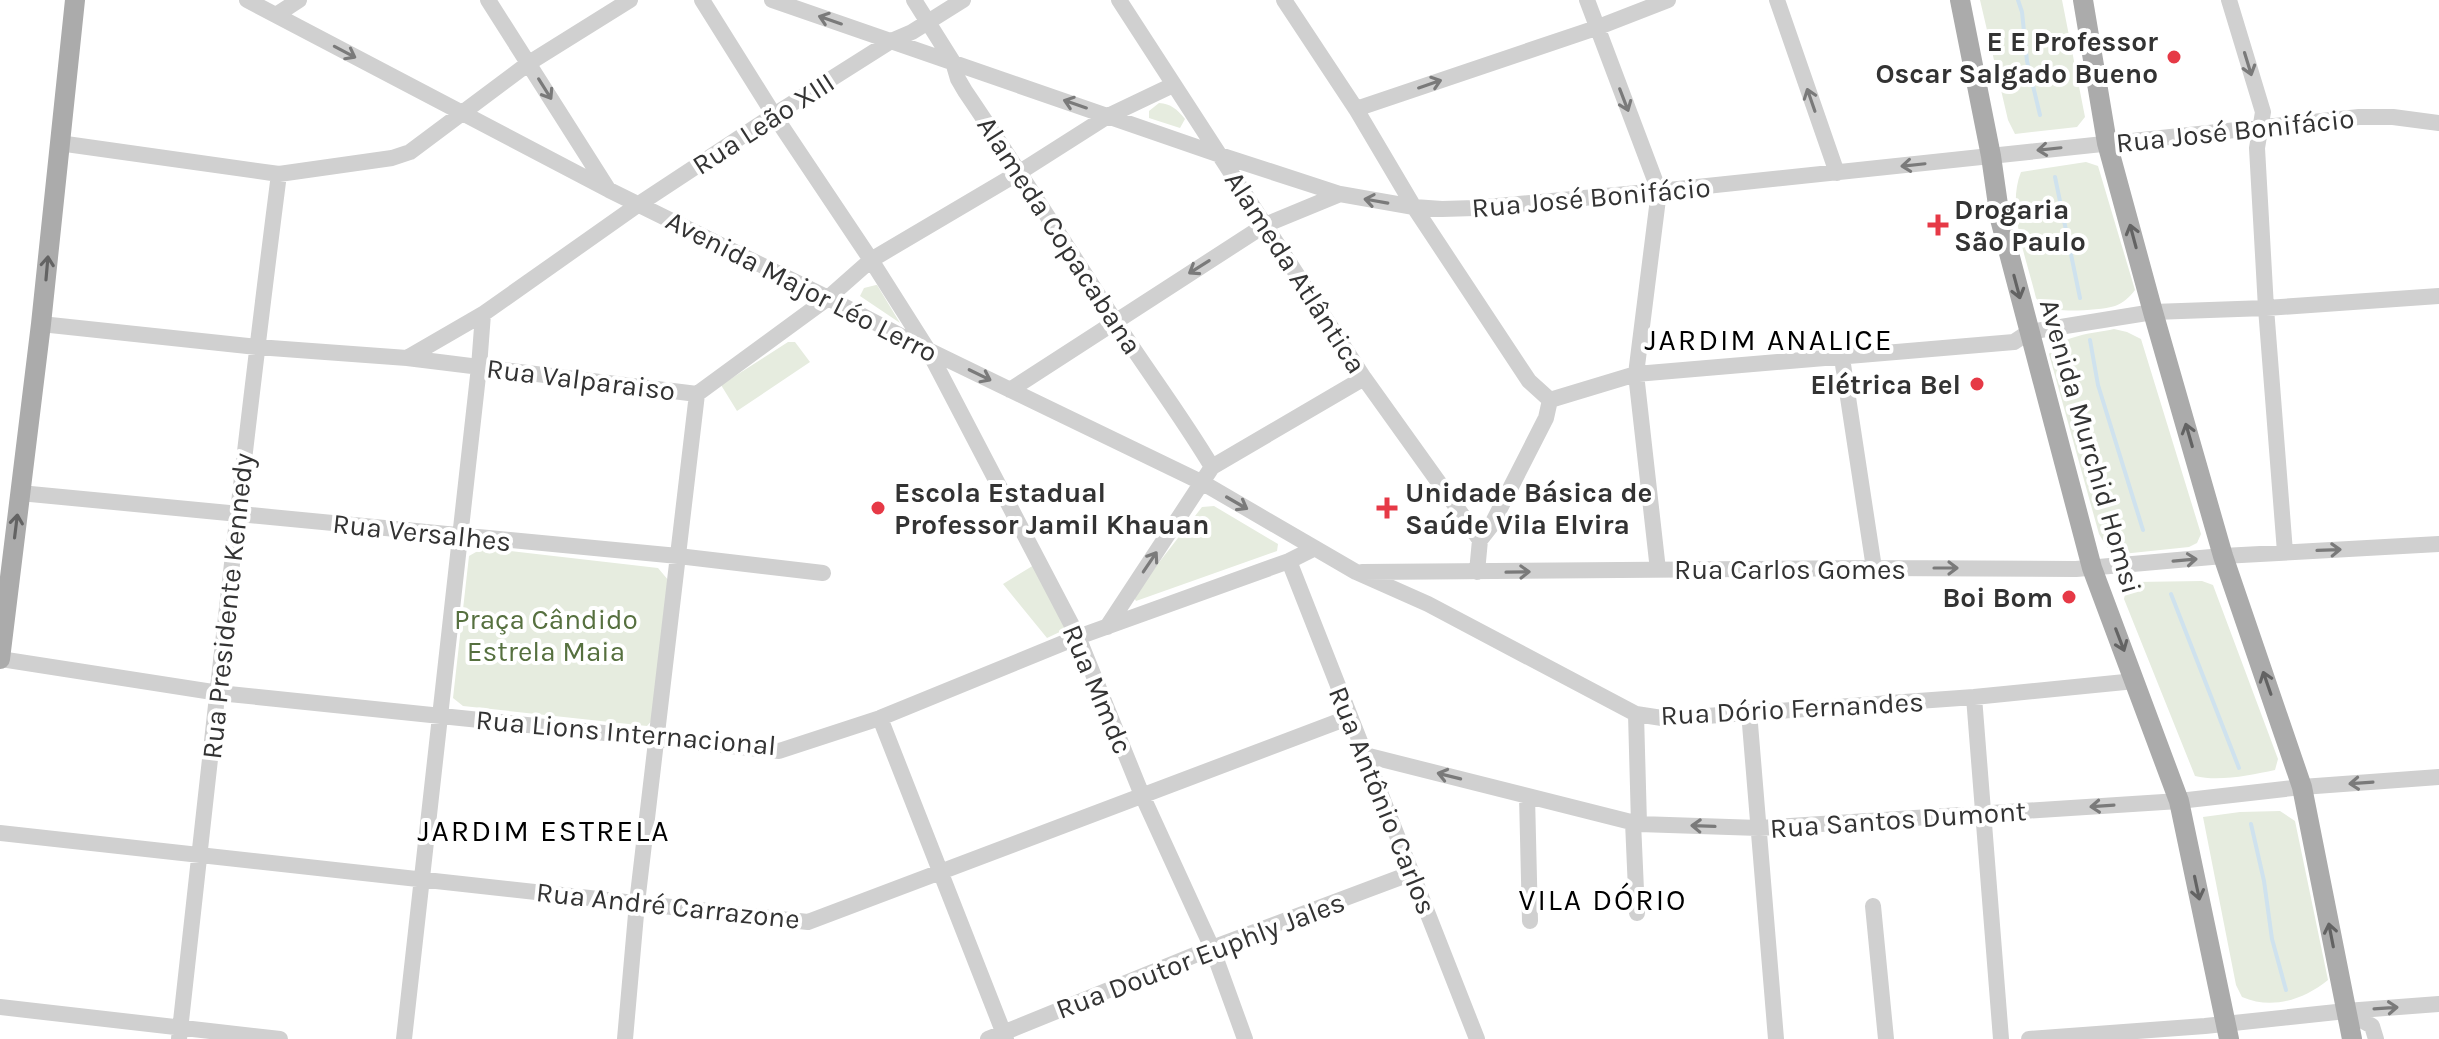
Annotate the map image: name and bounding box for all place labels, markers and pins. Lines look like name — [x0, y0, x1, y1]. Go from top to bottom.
place label: E E Professor Oscar Salgado Bueno — [1875, 25, 2158, 90]
marker: E E Professor Oscar Salgado Bueno — [2165, 48, 2183, 66]
place label: Drogaria São Paulo — [1954, 193, 2086, 258]
marker: Drogaria São Paulo — [1929, 216, 1947, 234]
place label: Elétrica Bel — [1810, 368, 1961, 401]
marker: Elétrica Bel — [1968, 375, 1986, 393]
place label: Escola Estadual Professor Jamil Khauan — [894, 476, 1209, 541]
place label: Unidade Básica de Saúde Vila Elvira — [1405, 476, 1652, 541]
marker: Unidade Básica de Saúde Vila Elvira — [1376, 497, 1398, 519]
marker: Escola Estadual Professor Jamil Khauan — [869, 499, 887, 517]
place label: Boi Bom — [1942, 581, 2053, 614]
marker: Boi Bom — [2060, 588, 2078, 606]

